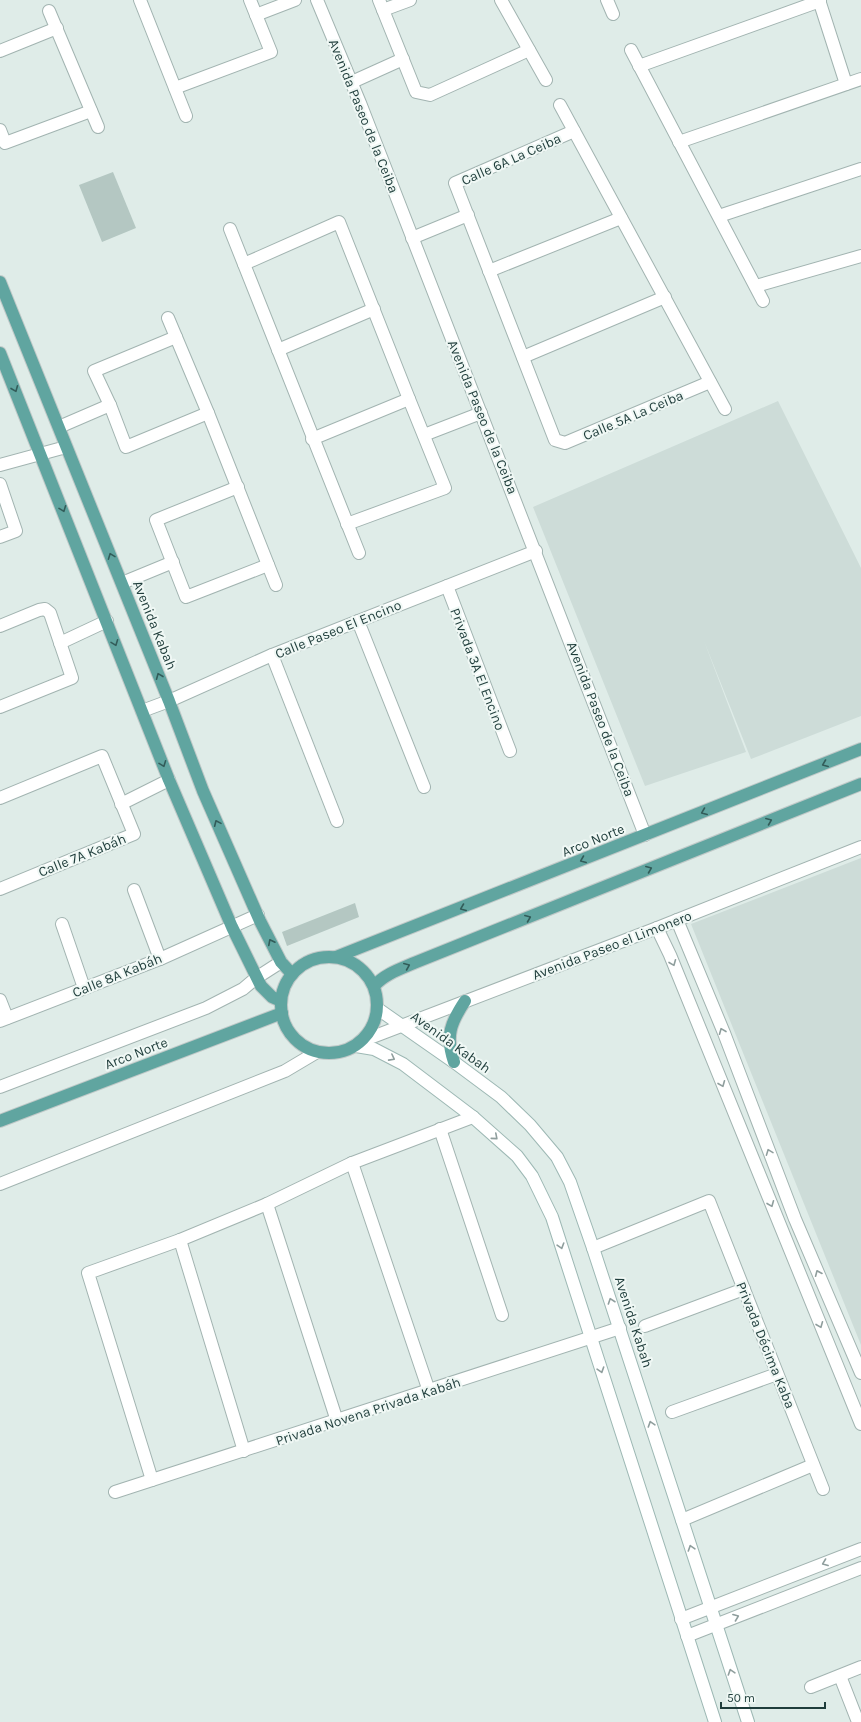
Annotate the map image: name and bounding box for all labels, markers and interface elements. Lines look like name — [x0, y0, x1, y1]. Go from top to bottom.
street label: Avenida Paseo de la Ceiba — [325, 37, 402, 196]
street label: Calle 6A La Ceiba — [459, 130, 564, 189]
street label: Avenida Paseo de la Ceiba — [444, 338, 521, 497]
one-way arrow — [10, 385, 18, 392]
street label: Calle 5A La Ceiba — [580, 387, 686, 444]
one-way arrow — [58, 506, 66, 513]
one-way arrow — [107, 552, 115, 559]
street label: Avenida Kabah — [129, 578, 180, 672]
street label: Calle Paseo El Encino — [273, 596, 404, 663]
street label: Privada 3A El Encino — [446, 606, 509, 733]
street label: Avenida Paseo de la Ceiba — [563, 639, 638, 799]
one-way arrow — [111, 640, 119, 647]
one-way arrow — [156, 673, 164, 680]
one-way arrow — [821, 759, 828, 767]
one-way arrow — [159, 761, 167, 768]
one-way arrow — [701, 807, 708, 815]
one-way arrow — [765, 818, 773, 826]
one-way arrow — [214, 820, 222, 828]
street label: Arco Norte — [559, 820, 627, 861]
street label: Calle 7A Kabáh — [36, 830, 129, 881]
one-way arrow — [580, 855, 588, 863]
one-way arrow — [645, 866, 652, 874]
one-way arrow — [459, 903, 467, 911]
street label: Avenida Paseo el Limonero — [530, 907, 694, 984]
one-way arrow — [524, 914, 531, 922]
one-way arrow — [268, 939, 276, 946]
street label: Calle 8A Kabáh — [70, 950, 165, 1001]
one-way arrow — [669, 960, 677, 967]
one-way arrow — [403, 963, 411, 971]
street label: Avenida Kabah — [407, 1008, 494, 1077]
one-way arrow — [719, 1027, 727, 1034]
street label: Arco Norte — [102, 1034, 170, 1073]
one-way arrow — [388, 1054, 395, 1061]
one-way arrow — [717, 1079, 725, 1087]
one-way arrow — [491, 1133, 498, 1140]
one-way arrow — [766, 1149, 774, 1156]
one-way arrow — [767, 1201, 775, 1208]
one-way arrow — [557, 1243, 565, 1250]
one-way arrow — [815, 1269, 823, 1277]
street label: Avenida Kabah — [611, 1275, 656, 1370]
street label: Privada Décima Kaba — [732, 1279, 799, 1411]
one-way arrow — [607, 1297, 616, 1304]
one-way arrow — [816, 1321, 824, 1328]
one-way arrow — [596, 1366, 604, 1373]
street label: Privada Novena Privada Kabáh — [273, 1373, 463, 1449]
one-way arrow — [647, 1421, 656, 1428]
one-way arrow — [687, 1545, 696, 1552]
one-way arrow — [821, 1559, 828, 1567]
one-way arrow — [732, 1613, 739, 1621]
one-way arrow — [728, 1668, 736, 1675]
scale bar — [721, 1684, 825, 1710]
text: 50 m — [727, 1691, 755, 1705]

